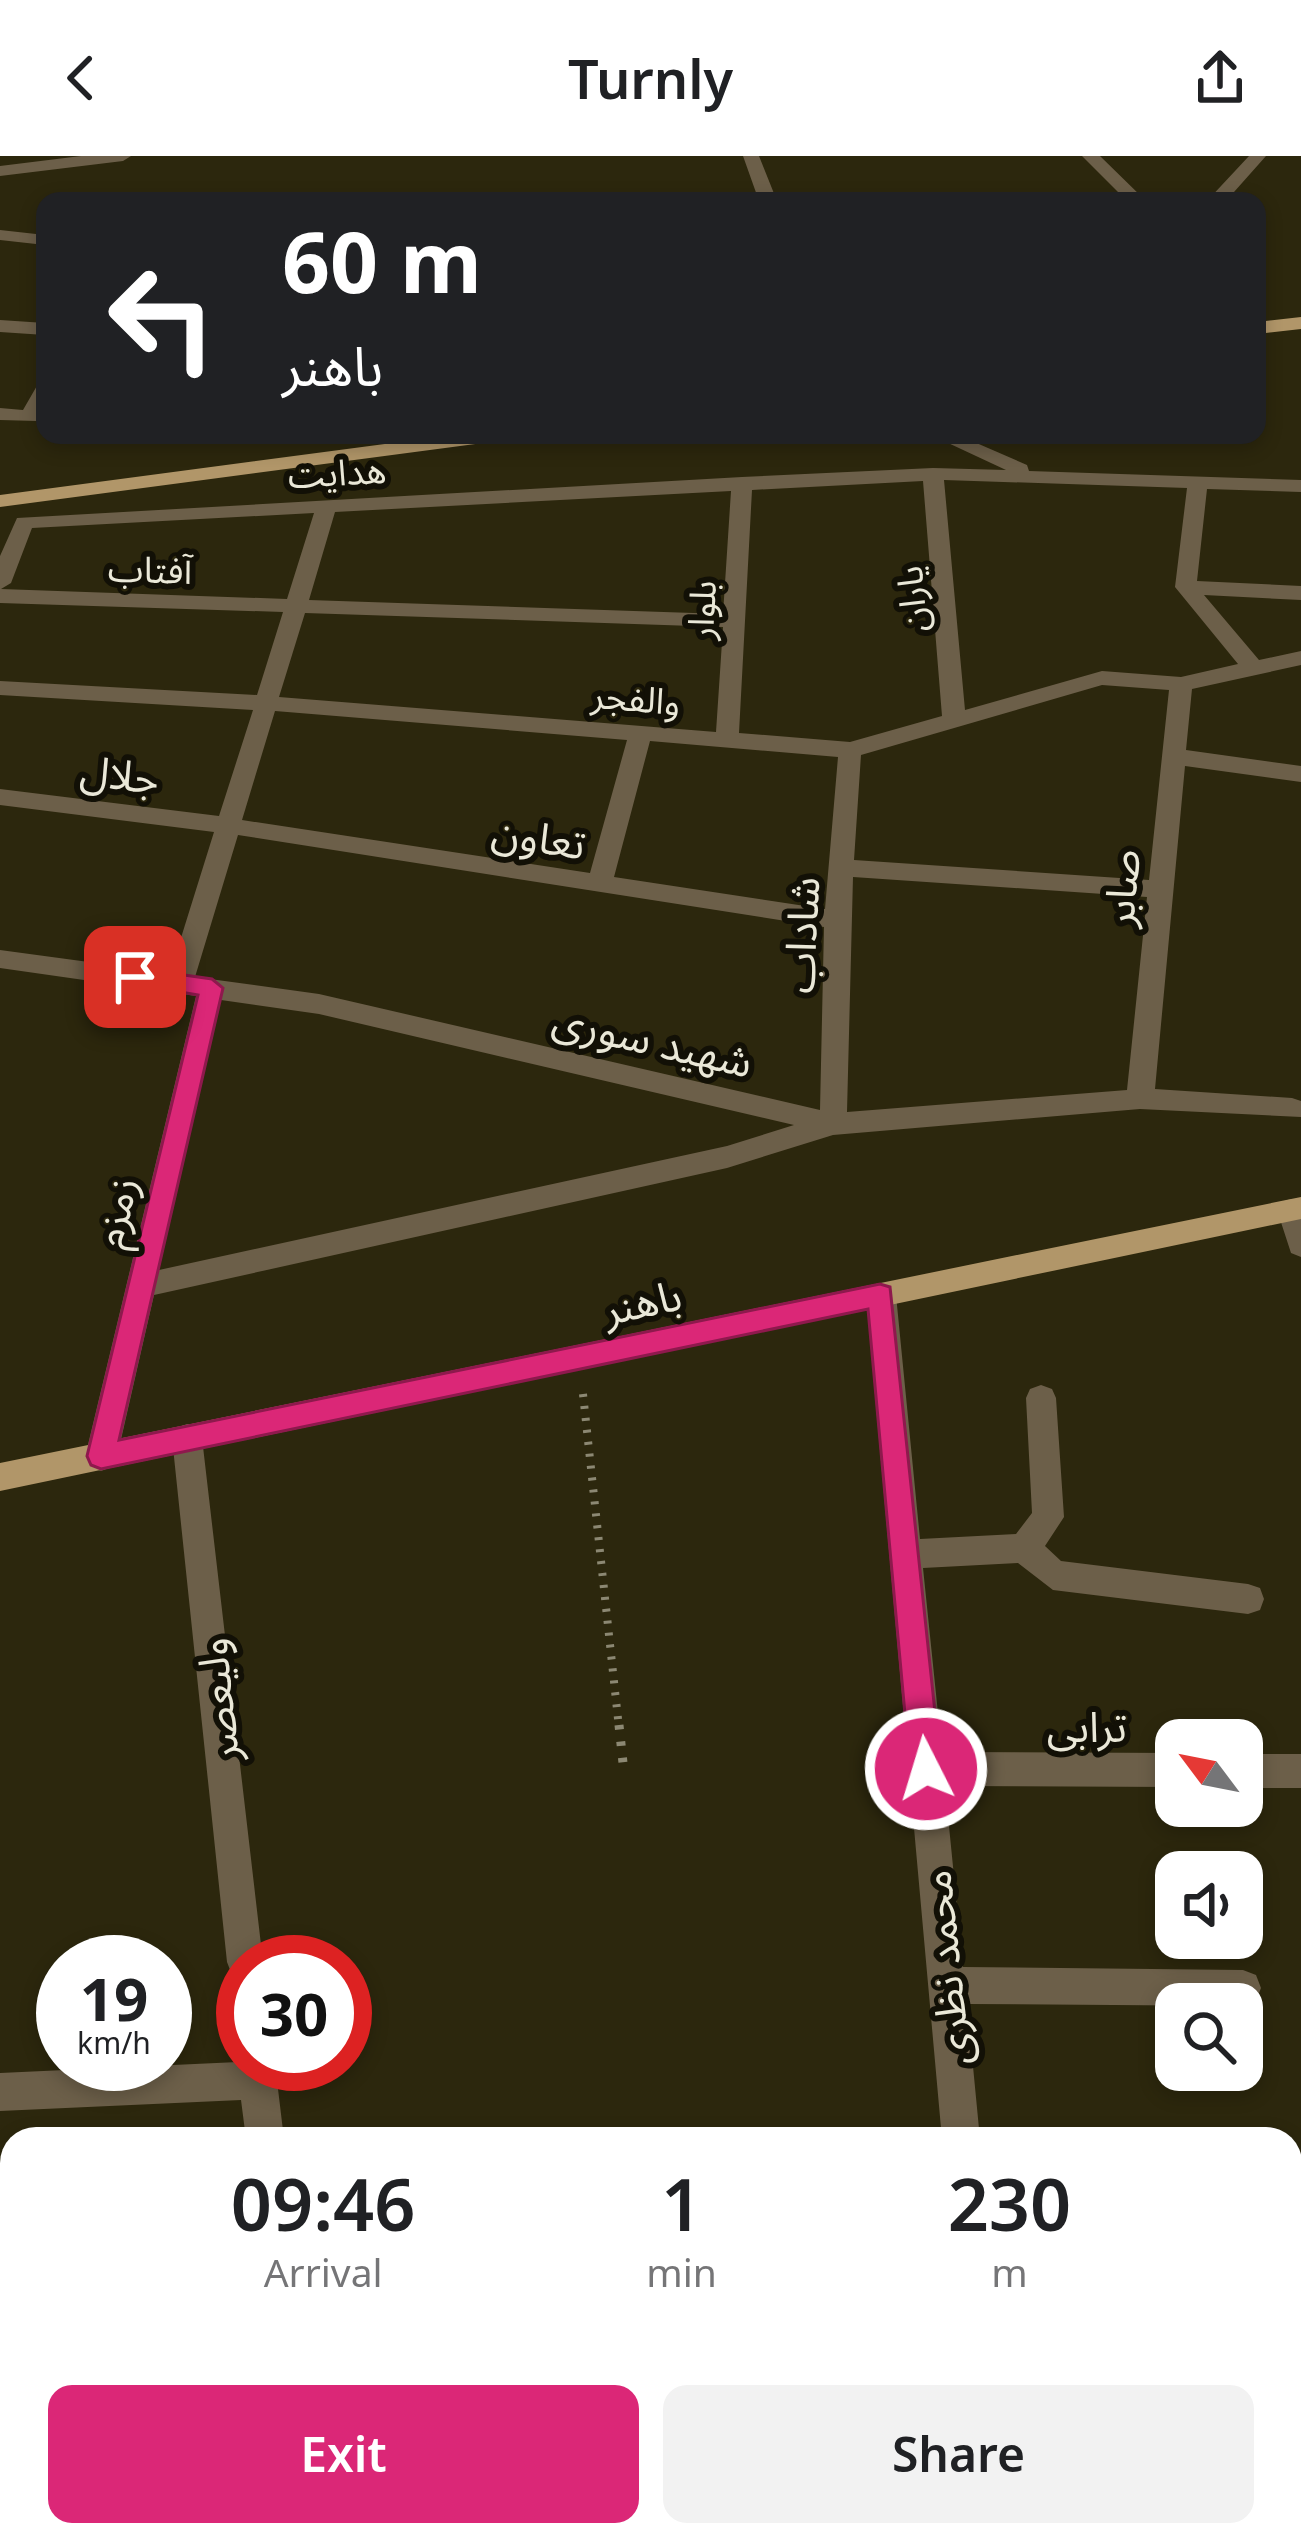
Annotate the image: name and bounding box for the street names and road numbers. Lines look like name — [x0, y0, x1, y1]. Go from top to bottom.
street label: هدایت — [287, 445, 387, 499]
street label: آفتاب — [107, 543, 194, 595]
street label: یاران — [884, 564, 938, 634]
street label: بلوار — [675, 579, 727, 642]
street label: والفجر — [589, 670, 682, 726]
street label: جلال — [77, 740, 163, 806]
street label: تعاون — [488, 800, 590, 872]
street label: صابر — [1088, 847, 1152, 931]
street label: شاداب — [768, 875, 832, 995]
street label: شهید سوری — [548, 988, 758, 1090]
street label: زمزم — [78, 1171, 155, 1254]
street label: باهنر — [596, 1265, 686, 1337]
street label: ولیعصر — [181, 1635, 251, 1766]
street label: ترابی — [1047, 1697, 1127, 1754]
street label: محمد نظری — [905, 1868, 983, 2068]

